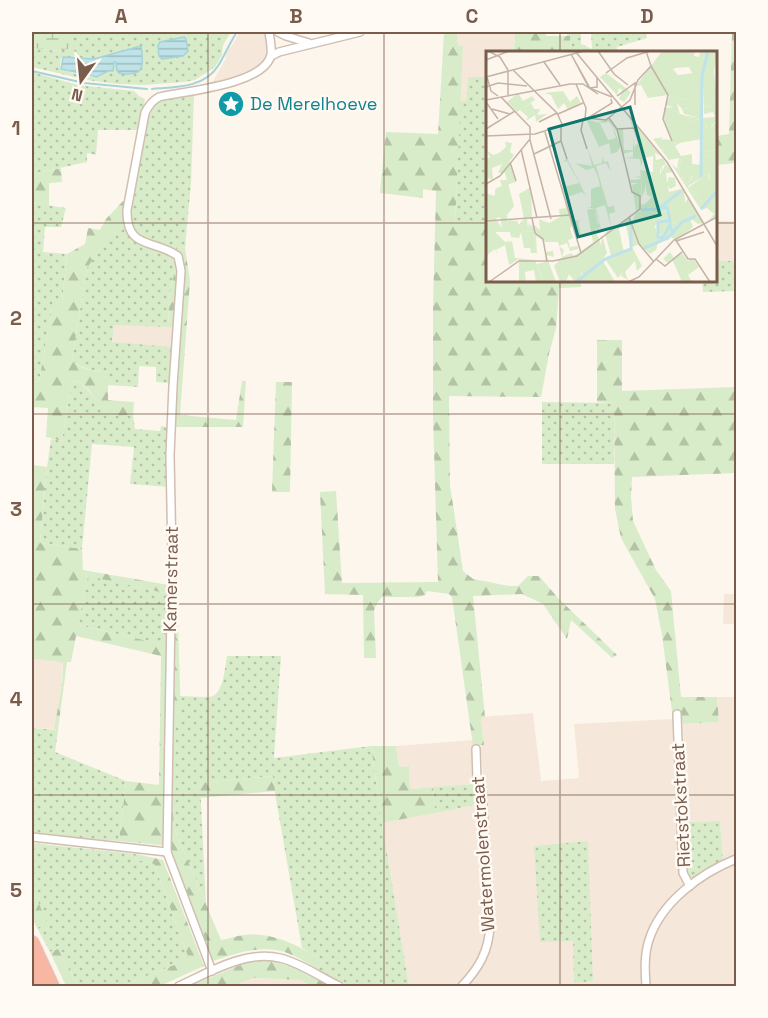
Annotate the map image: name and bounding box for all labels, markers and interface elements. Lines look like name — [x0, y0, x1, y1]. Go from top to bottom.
text: A — [115, 3, 128, 29]
text: B — [289, 3, 303, 29]
text: C — [466, 3, 479, 29]
text: D — [640, 3, 654, 29]
north arrow — [51, 51, 111, 111]
inset map — [486, 51, 717, 282]
text: N — [69, 83, 85, 107]
place icon: De Merelhoeve — [216, 89, 246, 119]
place label: De Merelhoeve — [250, 92, 377, 115]
text: 1 — [11, 115, 21, 141]
text: 2 — [10, 305, 22, 331]
text: 3 — [10, 496, 22, 522]
street label: Kamerstraat — [158, 526, 183, 632]
text: 4 — [10, 686, 23, 712]
street label: Rietstokstraat — [666, 742, 695, 868]
street label: Watermolenstraat — [466, 775, 499, 933]
text: 5 — [10, 877, 22, 903]

